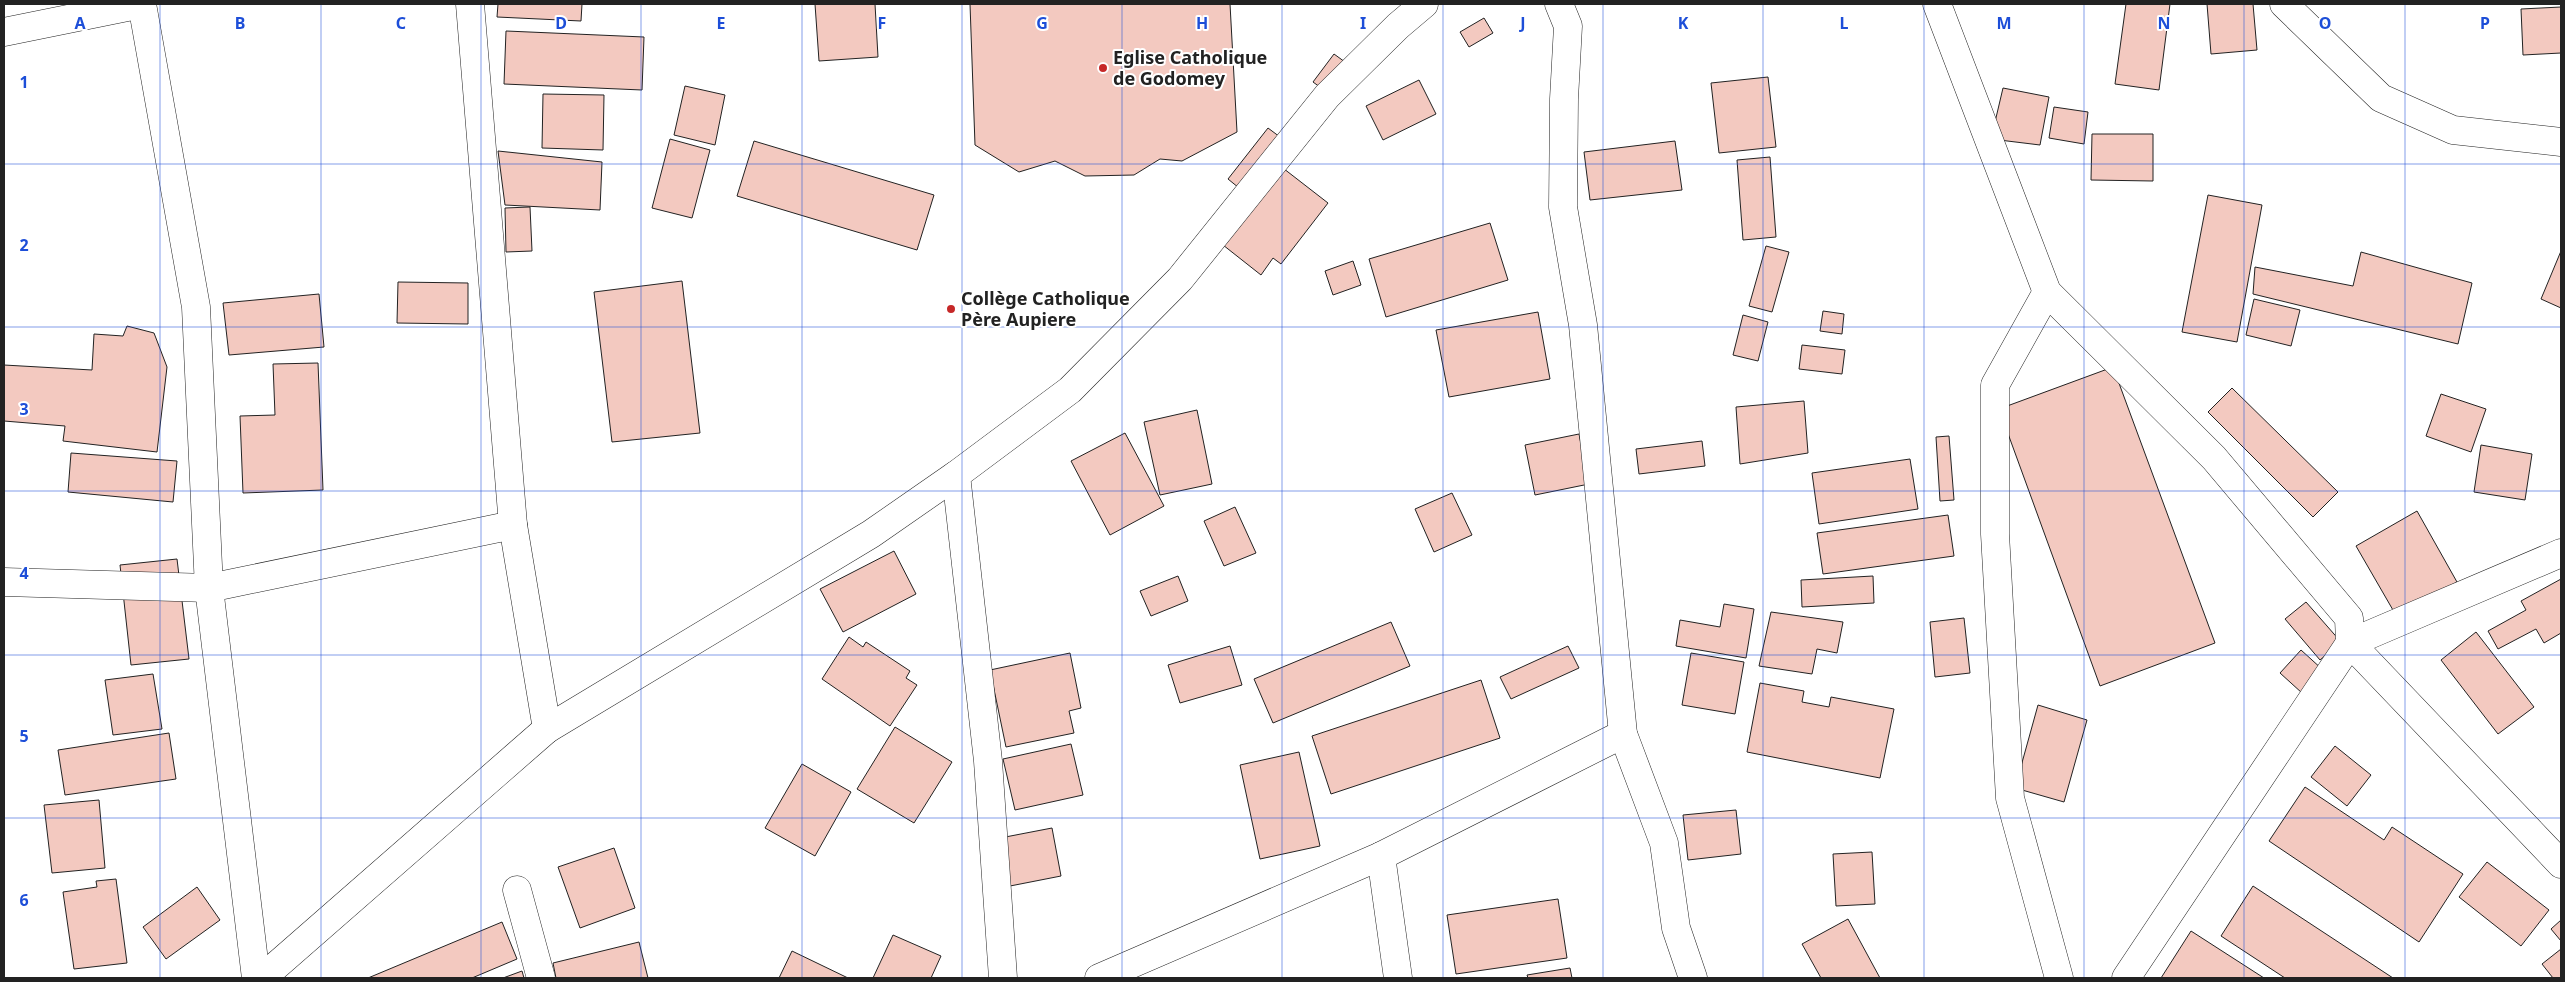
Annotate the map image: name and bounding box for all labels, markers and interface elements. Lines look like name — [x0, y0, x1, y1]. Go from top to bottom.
text: A — [74, 12, 86, 34]
text: B — [235, 12, 245, 34]
text: C — [396, 12, 406, 34]
text: D — [555, 12, 567, 34]
text: E — [717, 12, 726, 34]
text: F — [878, 12, 886, 34]
text: G — [1036, 12, 1048, 34]
text: H — [1196, 12, 1208, 34]
text: I — [1360, 12, 1366, 34]
text: J — [1518, 12, 1526, 34]
text: K — [1678, 12, 1689, 34]
text: L — [1840, 12, 1849, 34]
text: M — [1996, 12, 2012, 34]
text: N — [2157, 12, 2171, 34]
text: O — [2319, 12, 2331, 34]
text: P — [2480, 12, 2490, 34]
place label: Eglise Catholique de Godomey — [1113, 45, 1267, 90]
marker: Eglise Catholique de Godomey — [1097, 62, 1109, 74]
text: 1 — [19, 71, 29, 93]
text: 2 — [19, 234, 29, 256]
place label: Collège Catholique Père Aupiere — [961, 286, 1130, 331]
marker: Collège Catholique Père Aupiere — [945, 303, 957, 315]
text: 3 — [19, 398, 29, 420]
text: 4 — [19, 562, 29, 584]
text: 5 — [19, 725, 29, 747]
text: 6 — [19, 889, 29, 911]

